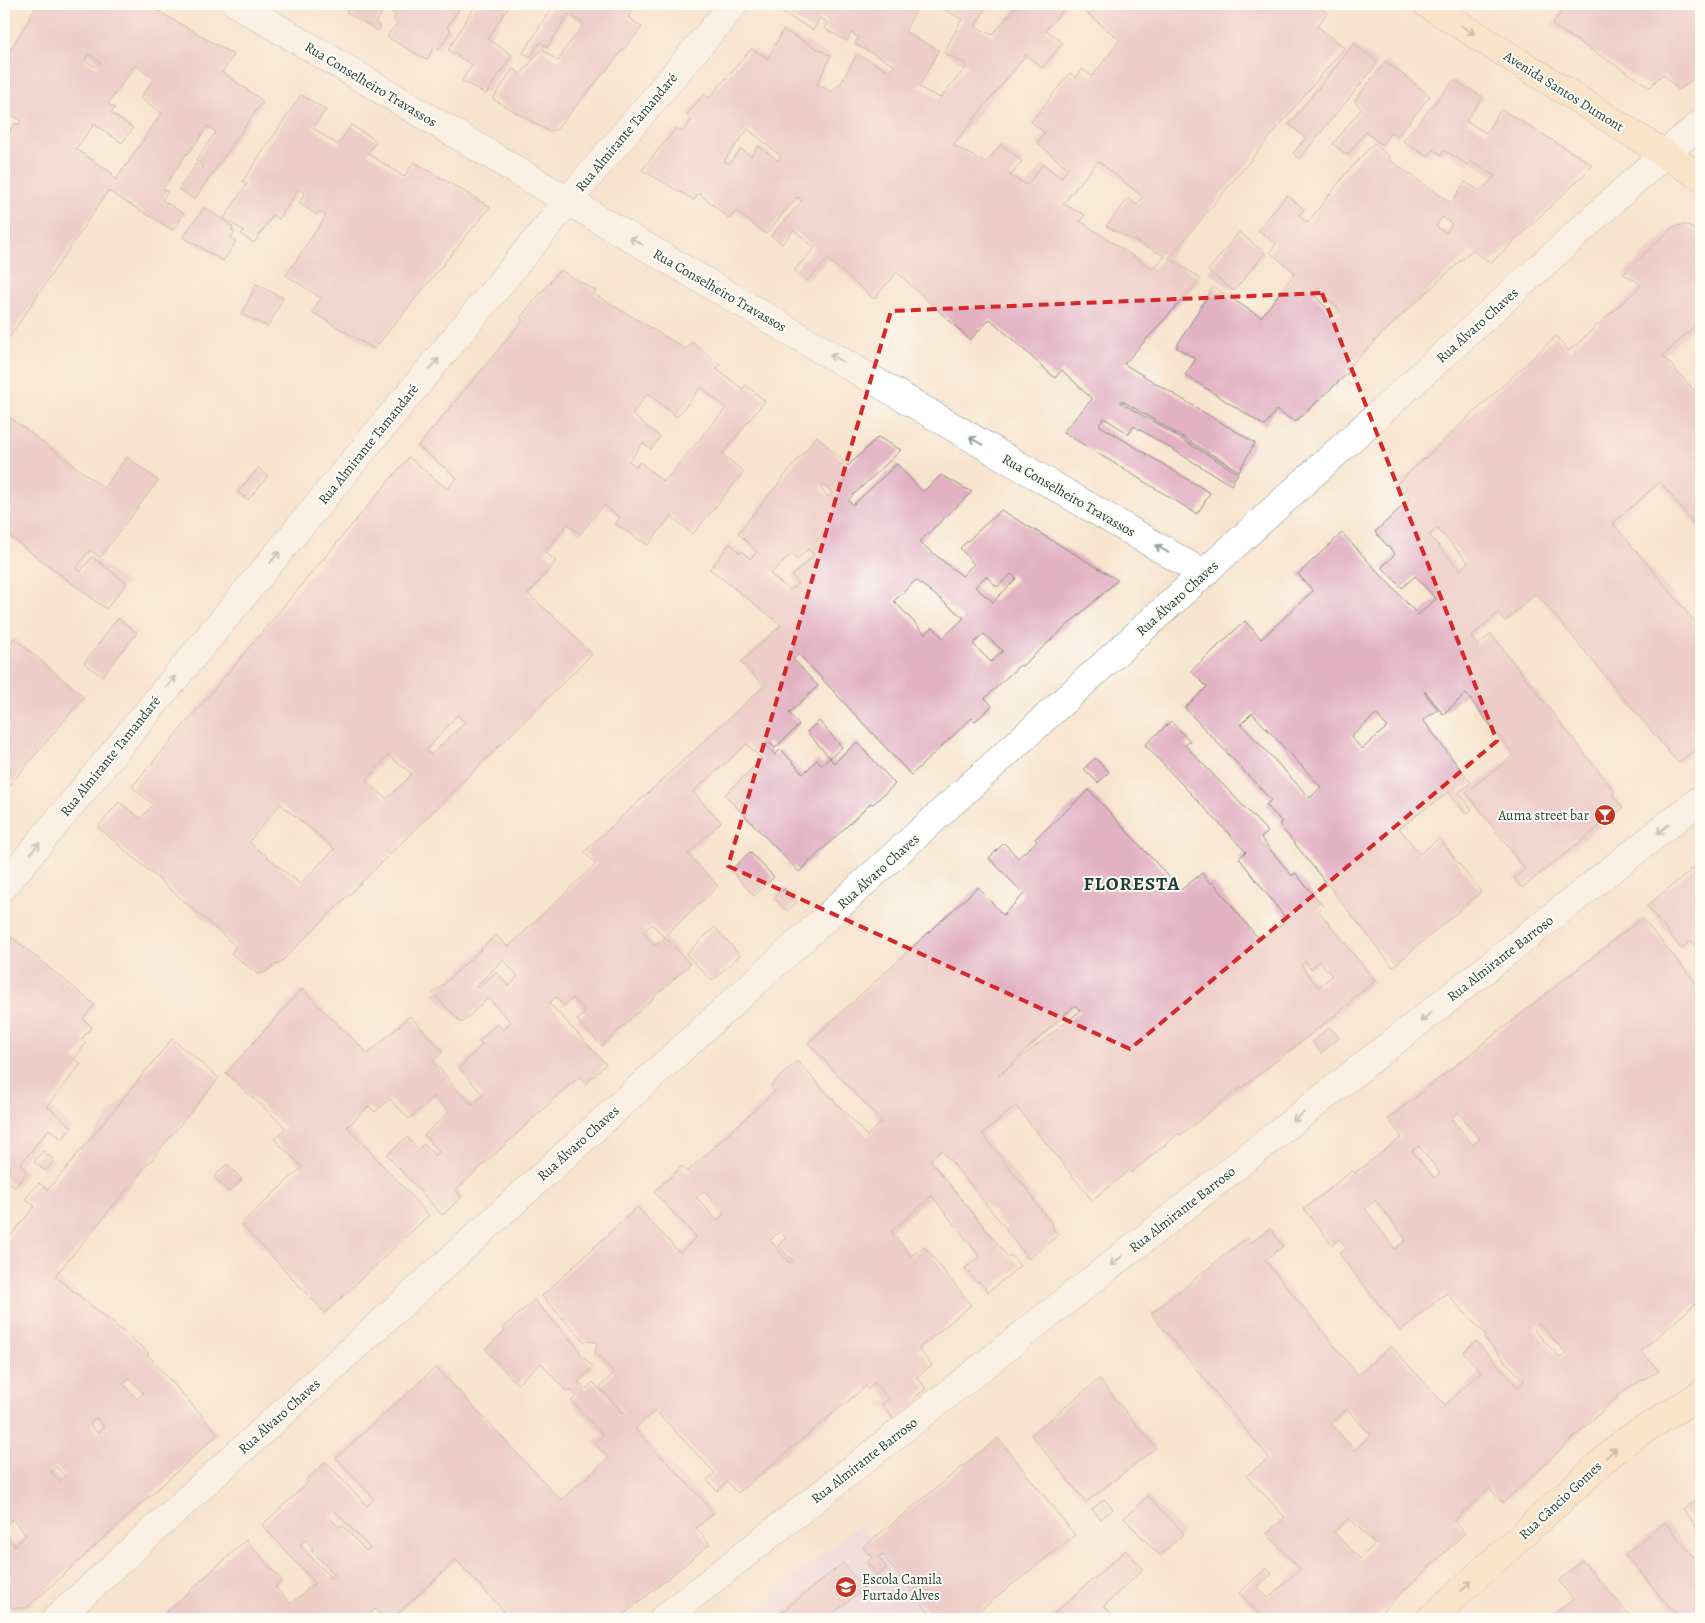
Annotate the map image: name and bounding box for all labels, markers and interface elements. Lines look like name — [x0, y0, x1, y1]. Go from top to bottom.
one-way arrow — [1460, 25, 1474, 35]
street label: Rua Conselheiro Travassos — [301, 37, 440, 132]
street label: Avenida Santos Dumont — [1499, 46, 1628, 136]
street label: Rua Almirante Tamandaré — [571, 69, 682, 196]
one-way arrow — [629, 235, 643, 245]
street label: Rua Conselheiro Travassos — [650, 244, 790, 336]
street label: Rua Álvaro Chaves — [1432, 283, 1522, 367]
one-way arrow — [830, 353, 844, 363]
one-way arrow — [428, 358, 439, 371]
street label: Rua Almirante Tamandaré — [314, 380, 423, 509]
one-way arrow — [970, 435, 984, 445]
street label: Rua Conselheiro Travassos — [999, 449, 1139, 541]
one-way arrow — [1155, 544, 1169, 554]
one-way arrow — [269, 551, 280, 564]
street label: Rua Álvaro Chaves — [1132, 556, 1222, 640]
one-way arrow — [166, 676, 177, 689]
street label: Rua Almirante Tamandaré — [56, 692, 165, 821]
bar icon: Auma street bar — [1593, 803, 1617, 827]
place label: Auma street bar — [1497, 806, 1590, 825]
one-way arrow — [1656, 824, 1670, 834]
street label: Rua Álvaro Chaves — [833, 829, 923, 913]
one-way arrow — [29, 842, 40, 855]
district label: FLORESTA — [1084, 871, 1180, 897]
street label: Rua Almirante Barroso — [1443, 911, 1557, 1006]
one-way arrow — [1419, 1011, 1432, 1022]
street label: Rua Álvaro Chaves — [533, 1101, 623, 1185]
one-way arrow — [1292, 1112, 1305, 1123]
street label: Rua Almirante Barroso — [1125, 1162, 1239, 1257]
one-way arrow — [1110, 1256, 1123, 1267]
street label: Rua Álvaro Chaves — [234, 1374, 324, 1458]
street label: Rua Almirante Barroso — [807, 1413, 921, 1508]
one-way arrow — [1605, 1447, 1618, 1459]
street label: Rua Câncio Gomes — [1515, 1457, 1606, 1544]
place label: Escola Camila Furtado Alves — [862, 1570, 943, 1605]
school or university icon: Escola Camila Furtado Alves — [834, 1575, 858, 1599]
one-way arrow — [1459, 1580, 1472, 1592]

